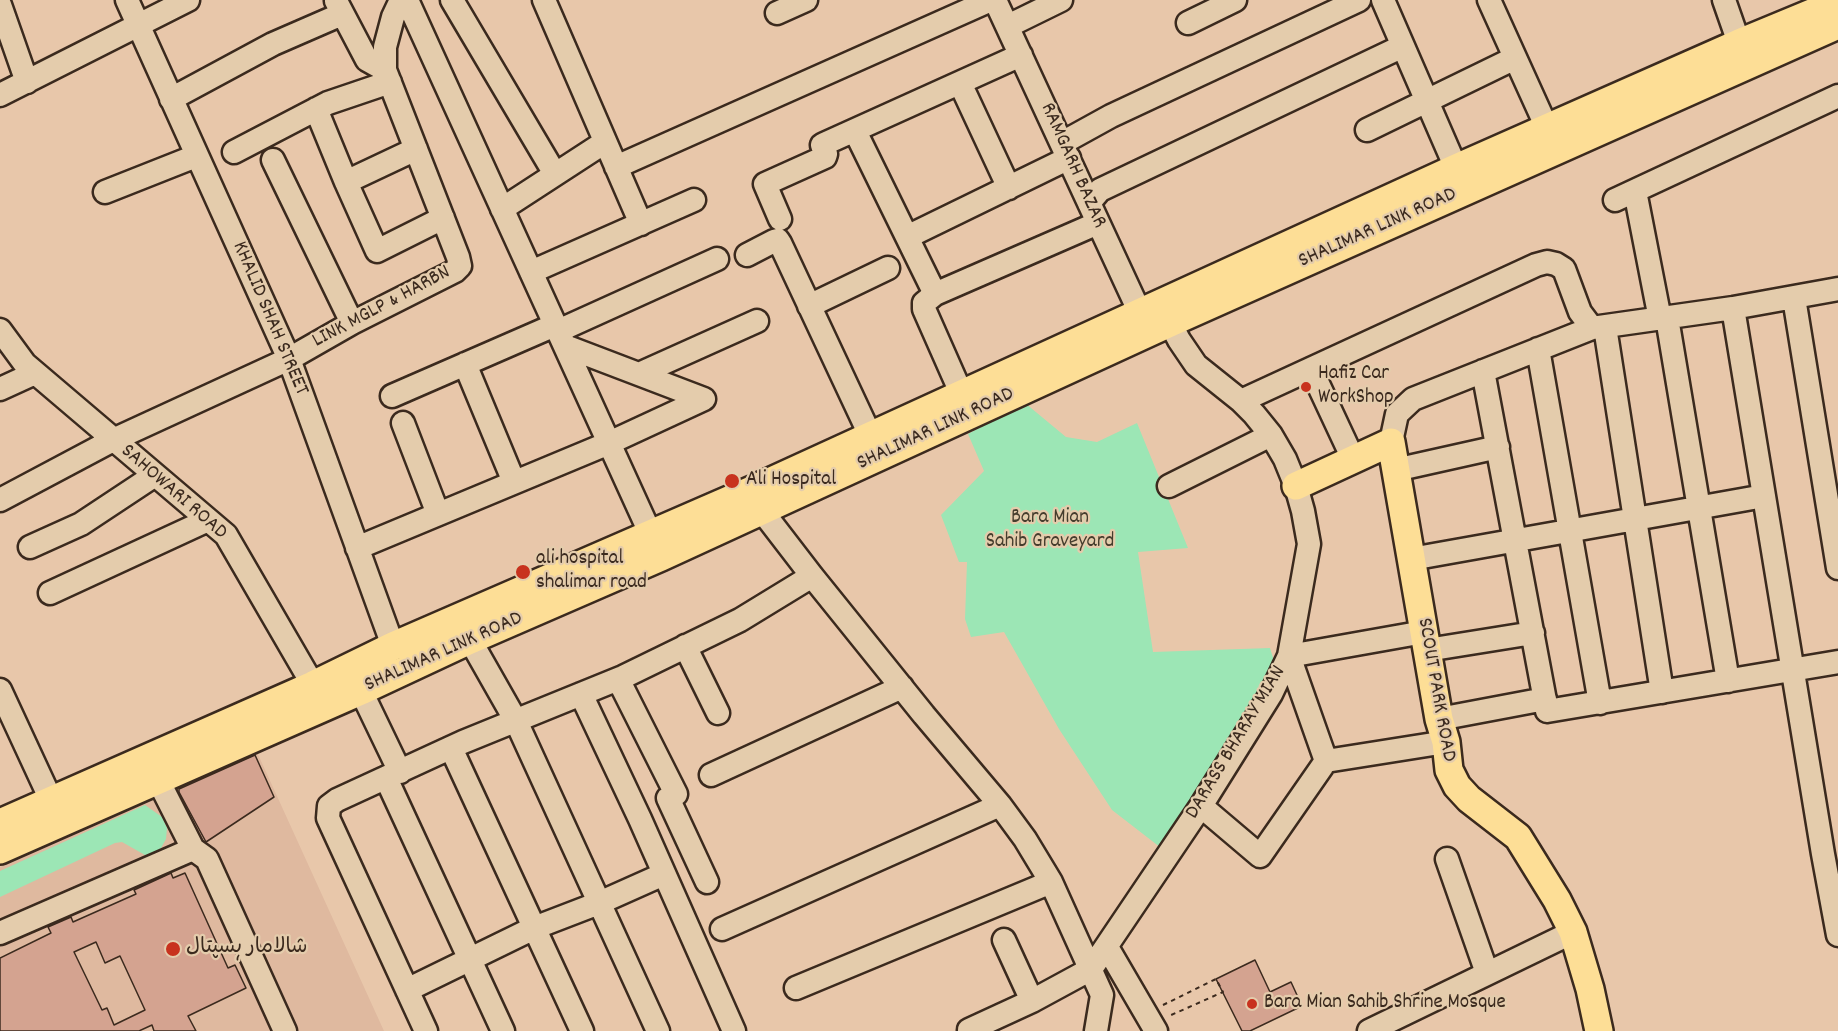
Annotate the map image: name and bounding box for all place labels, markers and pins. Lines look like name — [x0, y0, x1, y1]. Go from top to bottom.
place label: Hafiz Car WorkShop — [1318, 362, 1394, 412]
marker: Hafiz Car WorkShop — [1299, 380, 1313, 394]
place label: Ali Hospital — [746, 468, 836, 494]
marker: Ali Hospital — [723, 472, 741, 490]
place label: ali hospital shalimar road — [536, 547, 647, 597]
marker: ali hospital shalimar road — [514, 563, 532, 581]
place label: شالامار ہسپتال — [186, 936, 308, 962]
marker: شالامار ہسپتال — [164, 940, 182, 958]
place label: Bara Mian Sahib Shrine Mosque — [1264, 991, 1506, 1017]
marker: Bara Mian Sahib Shrine Mosque — [1245, 997, 1259, 1011]

